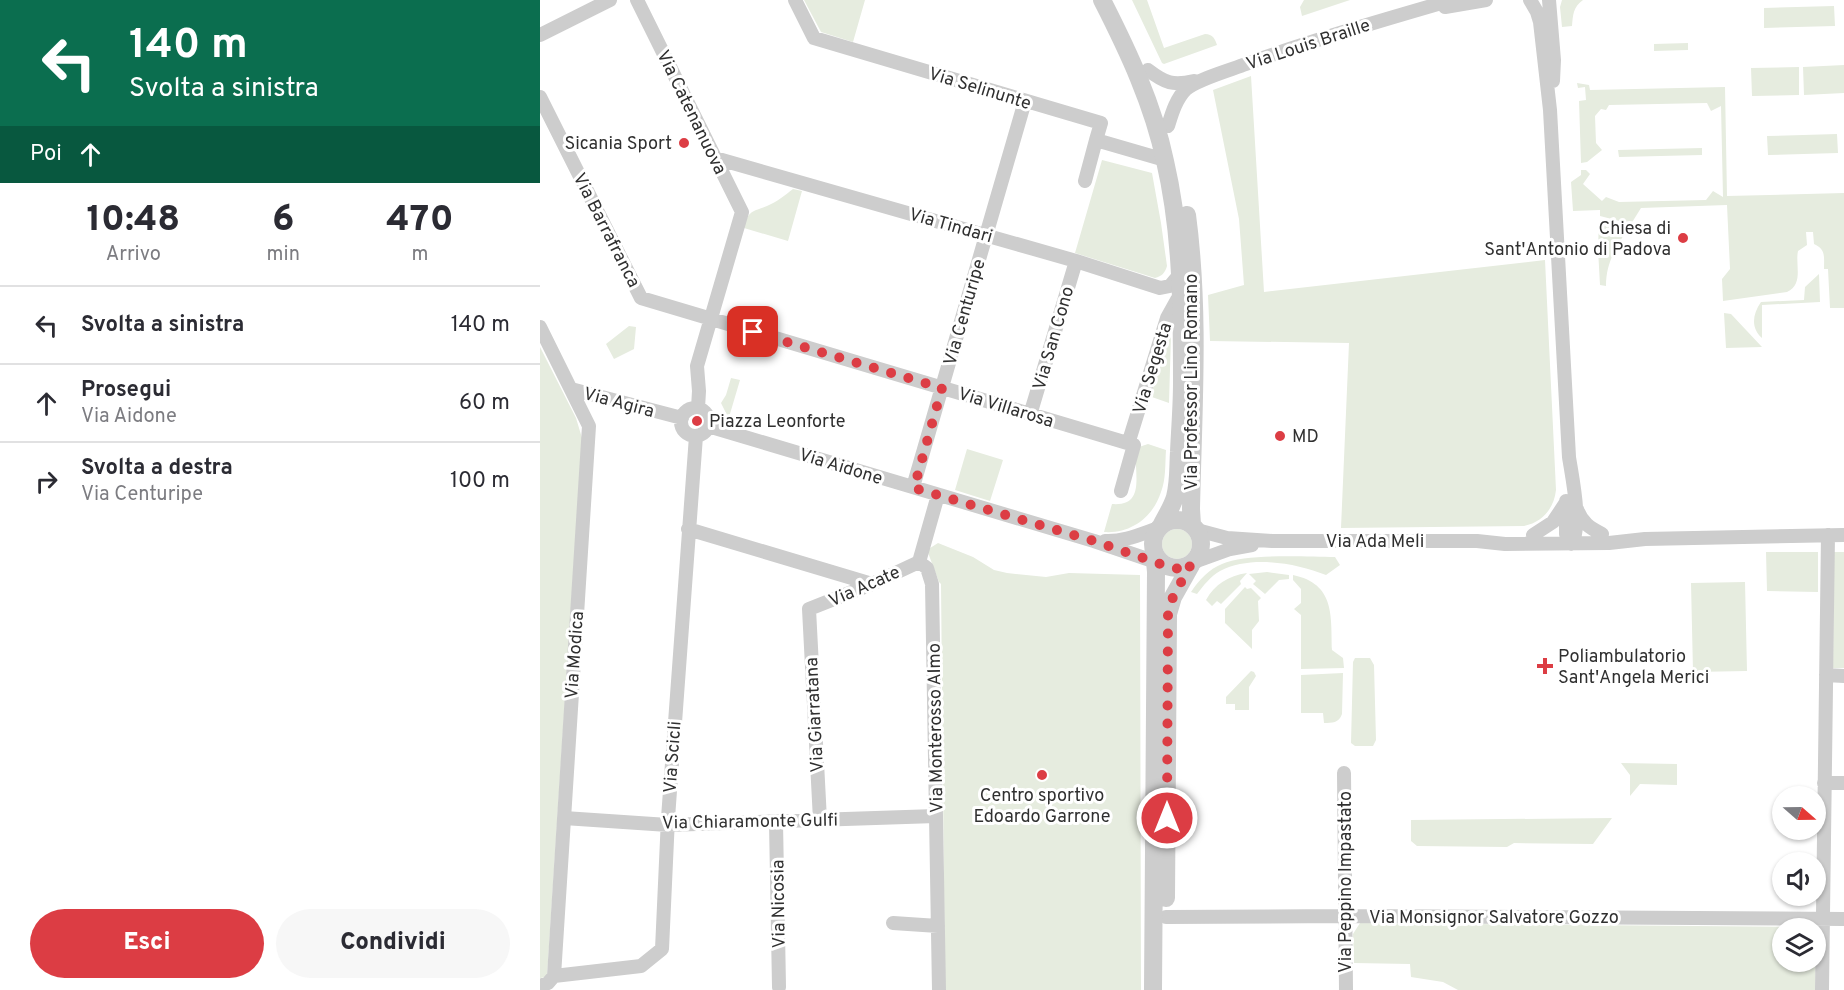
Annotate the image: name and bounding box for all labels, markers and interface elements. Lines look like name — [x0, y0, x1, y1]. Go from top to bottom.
street label: Via Louis Braille — [1244, 15, 1373, 76]
text: 140 m — [129, 20, 248, 73]
icon: left — [30, 24, 108, 102]
street label: Via Catenanuova — [651, 47, 731, 179]
street label: Via Selinunte — [926, 63, 1034, 116]
text: Svolta a sinistra — [129, 72, 319, 106]
place label: Sicania Sport — [564, 133, 672, 156]
marker: Sicania Sport — [677, 136, 691, 150]
icon: ahead — [74, 138, 107, 171]
text: Poi — [30, 141, 62, 168]
street label: Via Barrafranca — [567, 169, 644, 292]
text: 10:48 — [86, 198, 180, 244]
text: 6 — [272, 198, 294, 244]
text: 470 — [386, 198, 454, 244]
street label: Via Tindari — [906, 204, 995, 249]
place label: Chiesa di Sant'Antonio di Padova — [1484, 218, 1671, 262]
marker: Chiesa di Sant'Antonio di Padova — [1676, 231, 1690, 245]
text: Arrivo — [106, 242, 161, 268]
text: min — [267, 242, 300, 268]
text: m — [411, 242, 428, 268]
street label: Via Centuripe — [939, 257, 992, 368]
street label: Via Professor Lino Romano — [1181, 274, 1204, 491]
street label: Via San Cono — [1029, 284, 1080, 393]
pin — [727, 306, 778, 357]
icon: left — [30, 309, 63, 342]
text: Svolta a sinistra — [81, 312, 244, 339]
text: 140 m — [451, 312, 510, 339]
icon: arrive — [736, 315, 769, 348]
street label: Via Segesta — [1129, 320, 1178, 417]
text: Prosegui — [81, 377, 171, 404]
street label: Via Agira — [581, 383, 656, 424]
street label: Via Villarosa — [955, 383, 1056, 434]
icon: ahead — [30, 387, 63, 420]
text: 60 m — [459, 390, 510, 417]
text: Via Aidone — [81, 404, 177, 430]
place label: Piazza Leonforte — [709, 411, 846, 434]
marker: Piazza Leonforte — [690, 414, 704, 428]
place label: MD — [1292, 426, 1319, 449]
marker: MD — [1273, 429, 1287, 443]
street label: Via Aidone — [796, 444, 885, 491]
text: Svolta a destra — [81, 455, 233, 482]
icon: right — [30, 465, 63, 498]
text: 100 m — [450, 468, 510, 495]
text: Via Centuripe — [81, 482, 203, 508]
street label: Via Ada Meli — [1326, 531, 1424, 554]
street label: Via Acate — [825, 561, 904, 613]
street label: Via Modica — [561, 610, 590, 700]
street label: Via Monterosso Almo — [924, 643, 949, 813]
place label: Poliambulatorio Sant'Angela Merici — [1558, 646, 1709, 690]
street label: Via Giarratana — [801, 657, 830, 773]
marker: Poliambulatorio Sant'Angela Merici — [1536, 657, 1554, 675]
street label: Via Scicli — [660, 720, 687, 794]
marker: Centro sportivo Edoardo Garrone — [1035, 768, 1049, 782]
place label: Centro sportivo Edoardo Garrone — [974, 785, 1110, 829]
position arrow — [1135, 786, 1199, 850]
north arrow — [1772, 786, 1826, 840]
map controls — [1772, 786, 1826, 972]
street label: Via Peppino Impastato — [1335, 791, 1358, 973]
street label: Via Chiaramonte Gulfi — [662, 809, 838, 836]
button: sound — [1772, 852, 1826, 906]
street label: Via Nicosia — [767, 859, 792, 949]
street label: Via Monsignor Salvatore Gozzo — [1369, 907, 1619, 930]
button: Esci — [30, 909, 264, 978]
button: Condividi — [276, 909, 510, 978]
button: layers — [1772, 918, 1826, 972]

